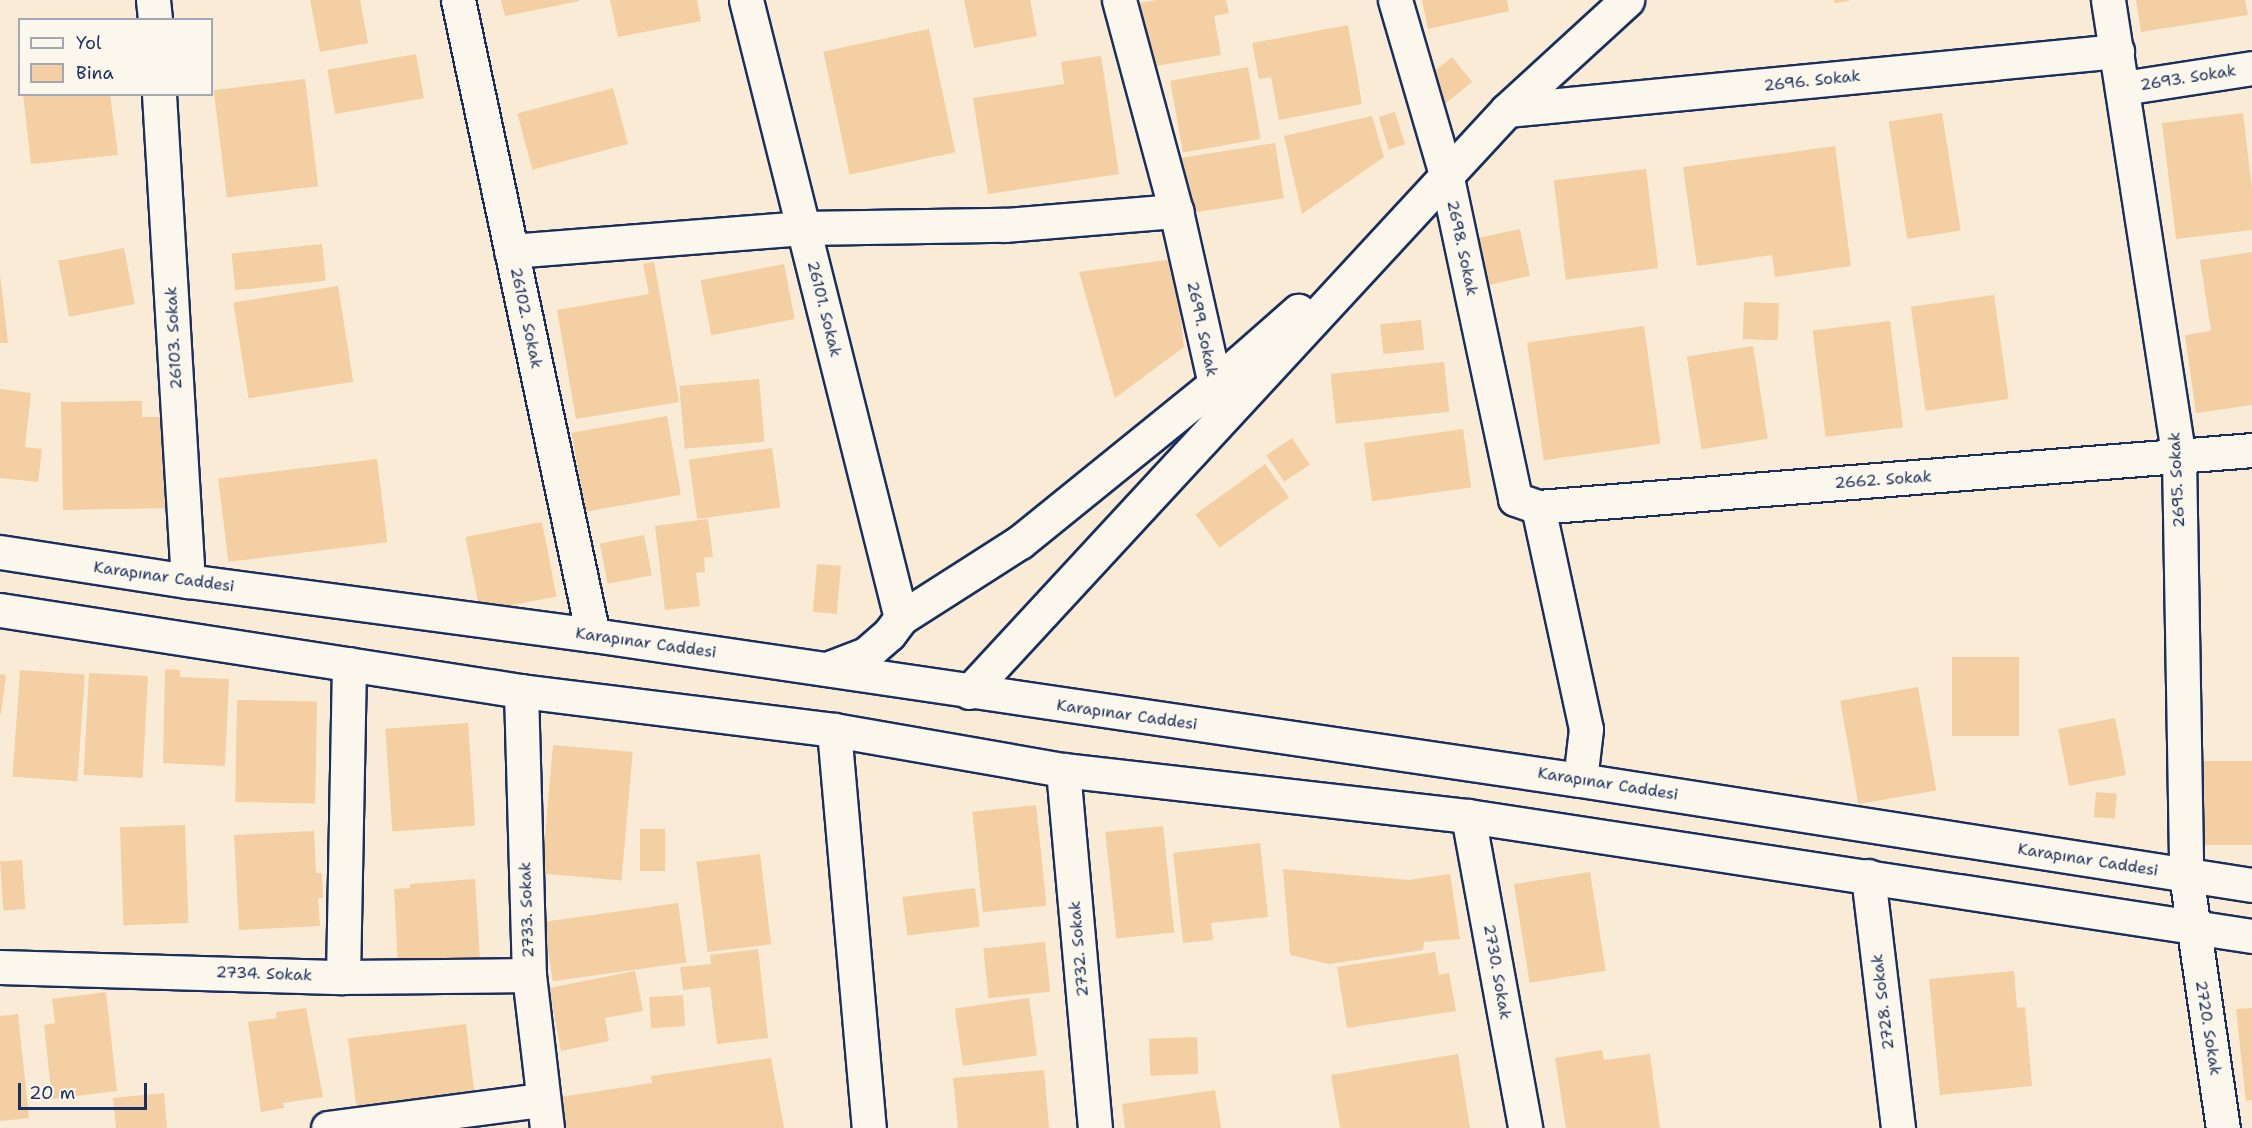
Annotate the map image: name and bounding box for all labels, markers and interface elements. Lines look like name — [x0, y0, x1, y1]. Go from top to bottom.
legend — [18, 18, 213, 96]
text: Yol — [76, 31, 101, 55]
text: Bina — [76, 61, 114, 85]
street label: 2693. Sokak — [2139, 61, 2237, 95]
street label: 2696. Sokak — [1763, 66, 1861, 96]
street label: 2698. Sokak — [1442, 198, 1482, 298]
street label: 26101. Sokak — [803, 259, 845, 359]
street label: 26102. Sokak — [506, 266, 546, 370]
street label: 2699. Sokak — [1183, 279, 1221, 379]
street label: 26103. Sokak — [162, 286, 186, 390]
street label: 2695. Sokak — [2165, 431, 2189, 529]
street label: 2662. Sokak — [1834, 467, 1932, 493]
street label: Karapınar Caddesi — [92, 558, 236, 596]
street label: Karapınar Caddesi — [574, 624, 718, 662]
street label: Karapınar Caddesi — [1055, 696, 1199, 734]
street label: Karapınar Caddesi — [1536, 763, 1680, 805]
street label: Karapınar Caddesi — [2016, 839, 2160, 881]
street label: 2733. Sokak — [516, 861, 538, 959]
street label: 2732. Sokak — [1065, 900, 1093, 998]
street label: 2730. Sokak — [1479, 923, 1515, 1021]
street label: 2728. Sokak — [1868, 953, 1898, 1051]
street label: 2734. Sokak — [216, 963, 312, 985]
street label: 2720. Sokak — [2191, 979, 2225, 1077]
scale bar — [21, 1071, 150, 1109]
text: 20 m — [29, 1081, 75, 1105]

